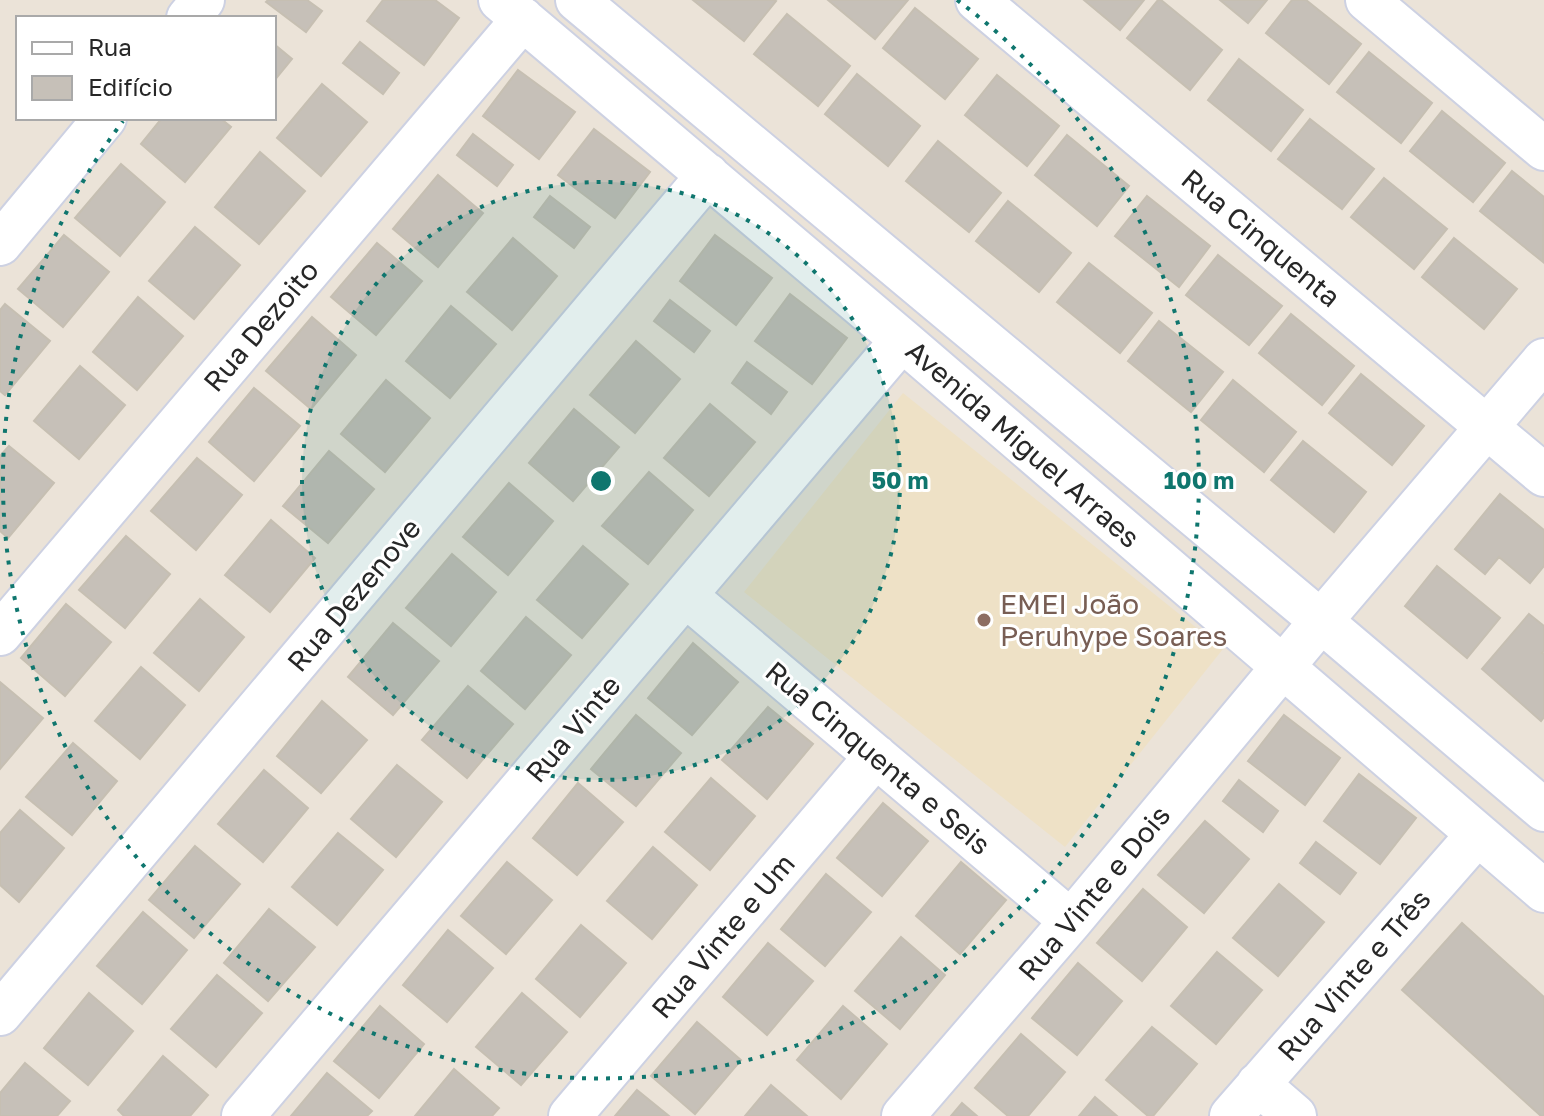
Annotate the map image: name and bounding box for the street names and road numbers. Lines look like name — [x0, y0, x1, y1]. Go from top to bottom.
street label: Rua Cinquenta — [1175, 162, 1347, 313]
street label: Rua Dezoito — [196, 254, 325, 398]
street label: Avenida Miguel Arraes — [900, 333, 1147, 554]
street label: Rua Dezenove — [280, 512, 427, 678]
street label: Rua Cinquenta e Seis — [759, 654, 997, 861]
street label: Rua Vinte — [519, 669, 627, 789]
street label: Rua Vinte e Dois — [1011, 799, 1176, 987]
street label: Rua Vinte e Um — [644, 847, 801, 1025]
street label: Rua Vinte e Três — [1270, 882, 1437, 1067]

